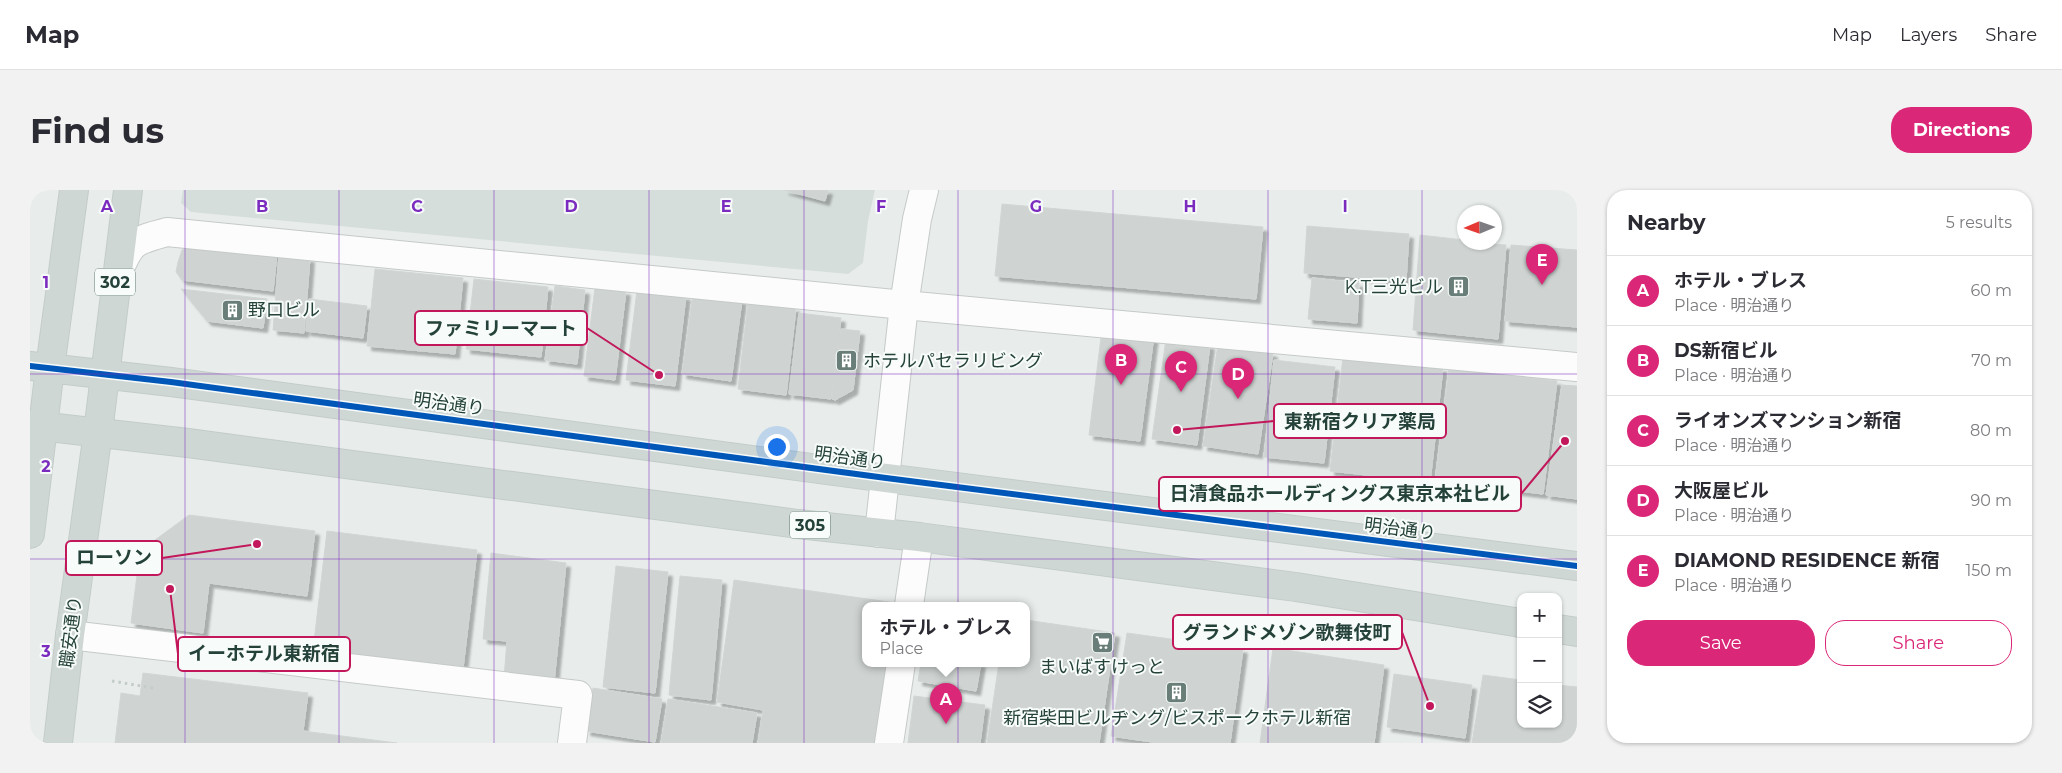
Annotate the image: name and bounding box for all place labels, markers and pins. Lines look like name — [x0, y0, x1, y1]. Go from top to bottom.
pin: E — [1526, 244, 1558, 285]
building icon: K.T三光ビル — [1447, 275, 1471, 299]
place label: K.T三光ビル — [1345, 276, 1443, 298]
building icon: 野口ビル — [220, 298, 244, 322]
place label: 野口ビル — [248, 299, 320, 321]
callout: ファミリーマート — [415, 311, 587, 345]
pin: B — [1105, 344, 1137, 385]
building icon: ホテルパセラリビング — [835, 349, 859, 373]
place label: ホテルパセラリビング — [863, 350, 1043, 372]
pin: C — [1165, 351, 1197, 392]
pin: D — [1222, 358, 1254, 399]
callout: 東新宿クリア薬局 — [1274, 404, 1446, 438]
callout: 日清食品ホールディングス東京本社ビル — [1159, 477, 1521, 511]
callout: ローソン — [66, 541, 162, 575]
callout: グランドメゾン歌舞伎町 — [1173, 615, 1402, 649]
supermarket icon: まいばすけっと — [1090, 630, 1114, 654]
callout: イーホテル東新宿 — [178, 637, 350, 671]
place label: まいばすけっと — [1039, 656, 1165, 678]
building icon: 新宿柴田ビルヂング/ビスポークホテル新宿 — [1165, 681, 1189, 705]
pin: A — [930, 683, 962, 724]
place label: 新宿柴田ビルヂング/ビスポークホテル新宿 — [1003, 707, 1351, 729]

